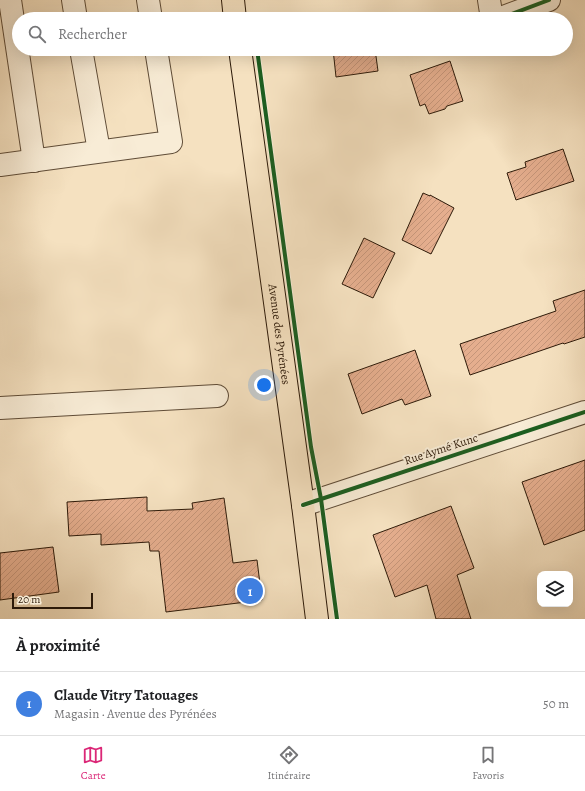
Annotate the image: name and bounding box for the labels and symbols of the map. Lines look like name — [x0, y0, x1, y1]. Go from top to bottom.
street label: Avenue des Pyrénées — [264, 282, 294, 386]
your location — [254, 375, 274, 395]
street label: Rue Aymé Kunc — [402, 430, 480, 468]
pin: 1 — [237, 576, 263, 606]
scale bar — [12, 591, 93, 610]

